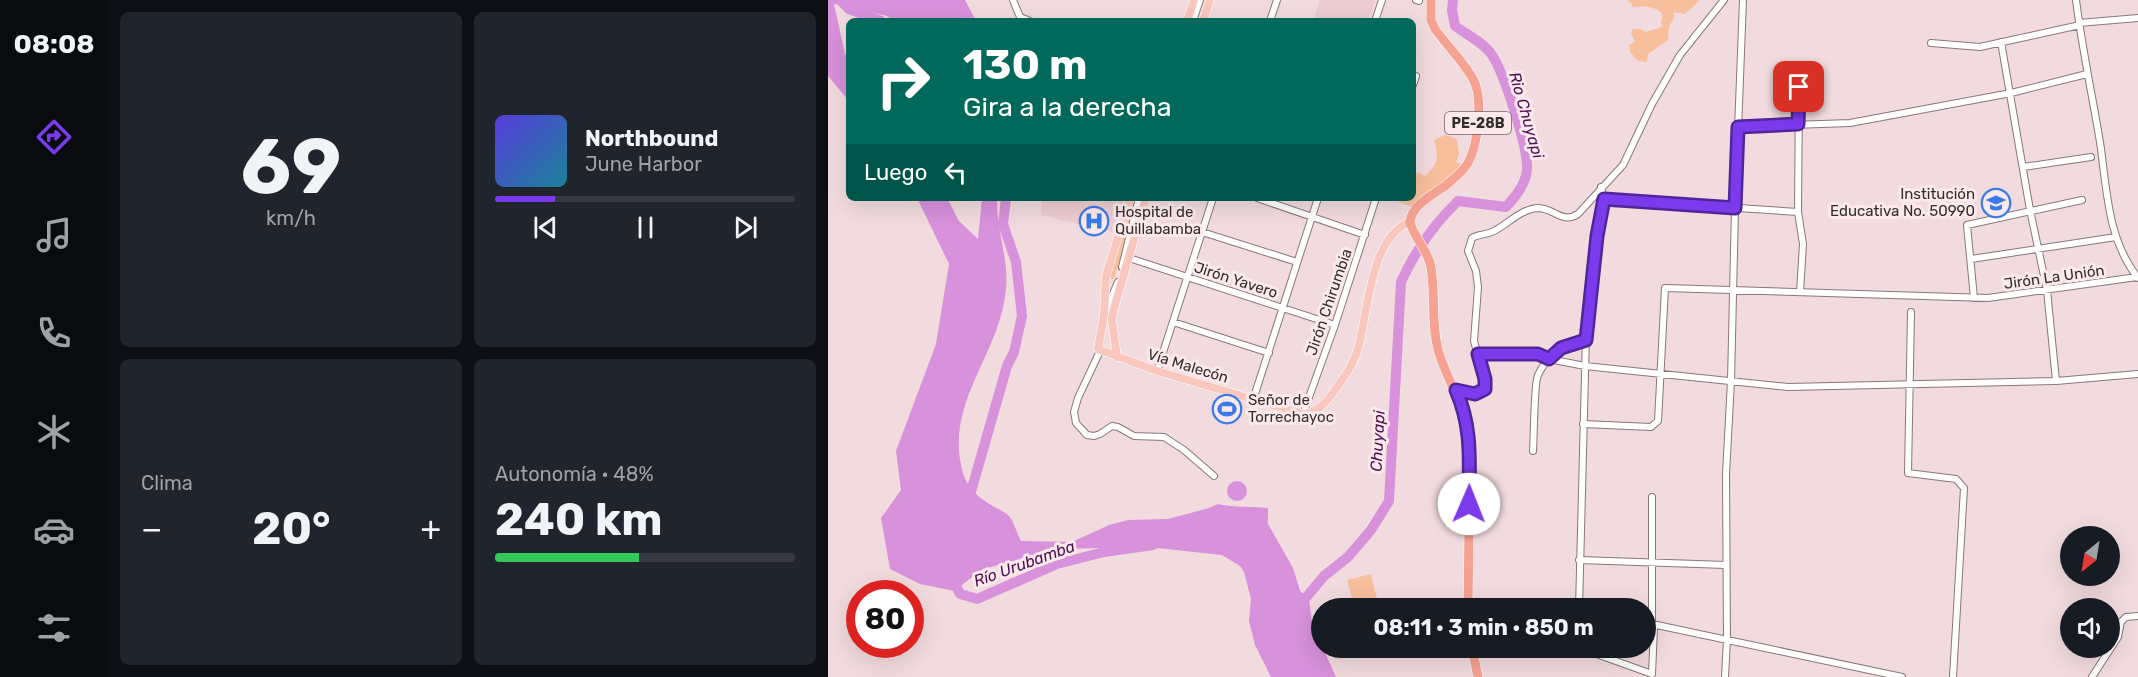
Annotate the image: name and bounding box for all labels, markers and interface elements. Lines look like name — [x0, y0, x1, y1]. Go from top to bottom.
text: 08:08 — [13, 28, 95, 60]
text: 130 m — [963, 40, 1088, 90]
icon: right — [864, 42, 942, 120]
pin — [1773, 61, 1824, 112]
water label: Rio Chuyapi — [1505, 70, 1548, 162]
icon: arrive — [1782, 70, 1815, 103]
text: Gira a la derecha — [963, 91, 1172, 123]
road number: PE-28B — [1445, 112, 1511, 134]
icon: directions — [33, 116, 75, 158]
text: 69 — [241, 120, 341, 213]
text: Northbound — [585, 125, 718, 152]
text: June Harbor — [585, 152, 702, 176]
icon: left — [939, 156, 972, 189]
text: Luego — [864, 159, 927, 186]
place label: Institución Educativa No. 50990 — [1830, 185, 1975, 220]
school or university icon: Institución Educativa No. 50990 — [1980, 187, 2012, 219]
place label: Hospital de Quillabamba — [1115, 203, 1201, 238]
hospital icon: Hospital de Quillabamba — [1078, 205, 1110, 237]
text: km/h — [266, 206, 316, 230]
icon: previous — [529, 211, 562, 244]
icon: pause — [629, 211, 662, 244]
icon: next — [729, 211, 762, 244]
icon: music — [33, 214, 75, 256]
street label: Jirón Chirumbia — [1302, 246, 1356, 358]
street label: Jirón Yavero — [1192, 258, 1280, 302]
street label: Jirón La Unión — [2003, 261, 2105, 293]
icon: phone — [33, 312, 75, 354]
street label: Vía Malecón — [1145, 345, 1231, 387]
place label: Señor de Torrechayoc — [1248, 391, 1334, 426]
sports icon: Señor de Torrechayoc — [1211, 393, 1243, 425]
water label: Chuyapi — [1366, 409, 1389, 472]
icon: climate — [33, 411, 75, 453]
text: Autonomía · 48% — [495, 462, 654, 486]
text: Clima — [141, 471, 193, 495]
position arrow — [1437, 472, 1501, 536]
text: 240 km — [495, 493, 663, 546]
text: 20° — [252, 502, 331, 555]
icon: car — [33, 509, 75, 551]
text: − — [141, 509, 162, 548]
text: + — [420, 509, 441, 548]
north arrow — [2060, 526, 2120, 586]
map controls — [2060, 526, 2120, 658]
water label: Río Urubamba — [971, 536, 1077, 591]
speed limit sign: 80 — [846, 580, 924, 658]
button: sound — [2060, 598, 2120, 658]
icon: filters — [33, 607, 75, 649]
text: 08:11 · 3 min · 850 m — [1373, 614, 1594, 641]

